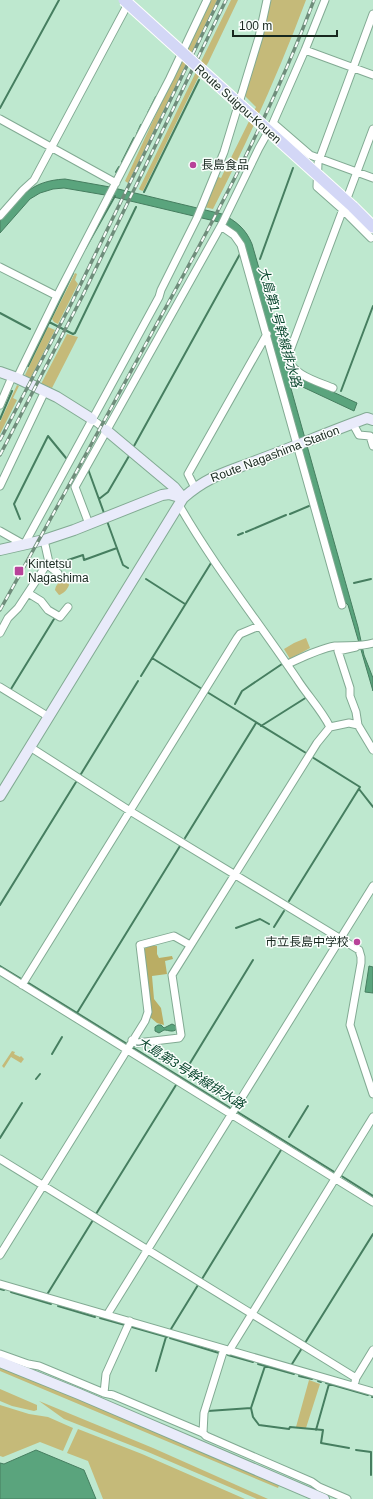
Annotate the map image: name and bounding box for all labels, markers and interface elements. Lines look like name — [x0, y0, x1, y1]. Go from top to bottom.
scale bar — [233, 12, 337, 38]
text: 100 m — [239, 19, 272, 33]
street label: Route Suigou-Kouen — [192, 62, 284, 146]
place label: 長島食品 — [201, 158, 249, 172]
marker: 長島食品 — [188, 160, 198, 170]
water label: 大島第1号幹線排水路 — [256, 265, 305, 390]
street label: Route Nagashima Station — [209, 423, 341, 485]
place label: Kintetsu Nagashima — [28, 557, 89, 585]
marker: Kintetsu Nagashima — [13, 565, 25, 577]
place label: 市立長島中学校 — [265, 935, 349, 949]
marker: 市立長島中学校 — [352, 937, 362, 947]
water label: 大島第3号幹線排水路 — [134, 1034, 248, 1113]

